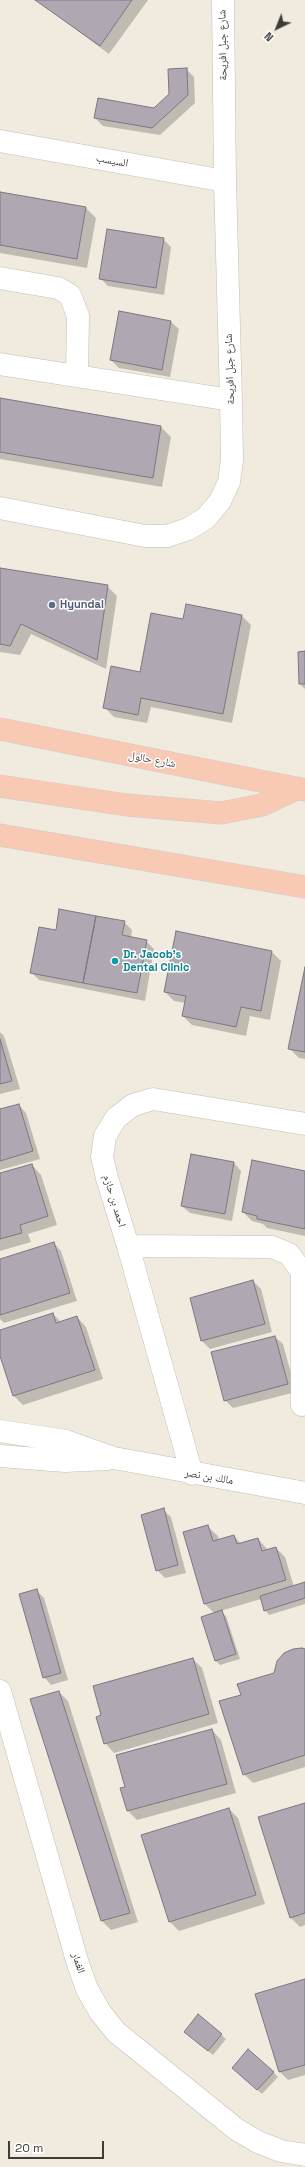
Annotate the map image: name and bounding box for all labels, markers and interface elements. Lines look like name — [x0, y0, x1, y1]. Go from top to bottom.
north arrow — [257, 8, 297, 48]
street label: شارع جبل افريحة — [216, 9, 230, 81]
text: N — [261, 29, 276, 44]
street label: السيسب — [95, 152, 129, 170]
street label: شارع جبل افريحة — [222, 333, 238, 405]
place label: Hyundai — [60, 598, 104, 612]
marker: Hyundai — [47, 600, 57, 610]
street label: شارع حالول — [127, 749, 177, 771]
place label: Dr. Jacob's Dental Clinic — [123, 948, 189, 974]
marker: Dr. Jacob's Dental Clinic — [110, 956, 120, 966]
street label: احمد بن حازم — [100, 1173, 128, 1229]
street label: مالك بن نصر — [184, 1466, 234, 1488]
street label: الغمار — [68, 1951, 88, 1975]
scale bar — [10, 2133, 106, 2159]
text: 20 m — [15, 2140, 43, 2156]

